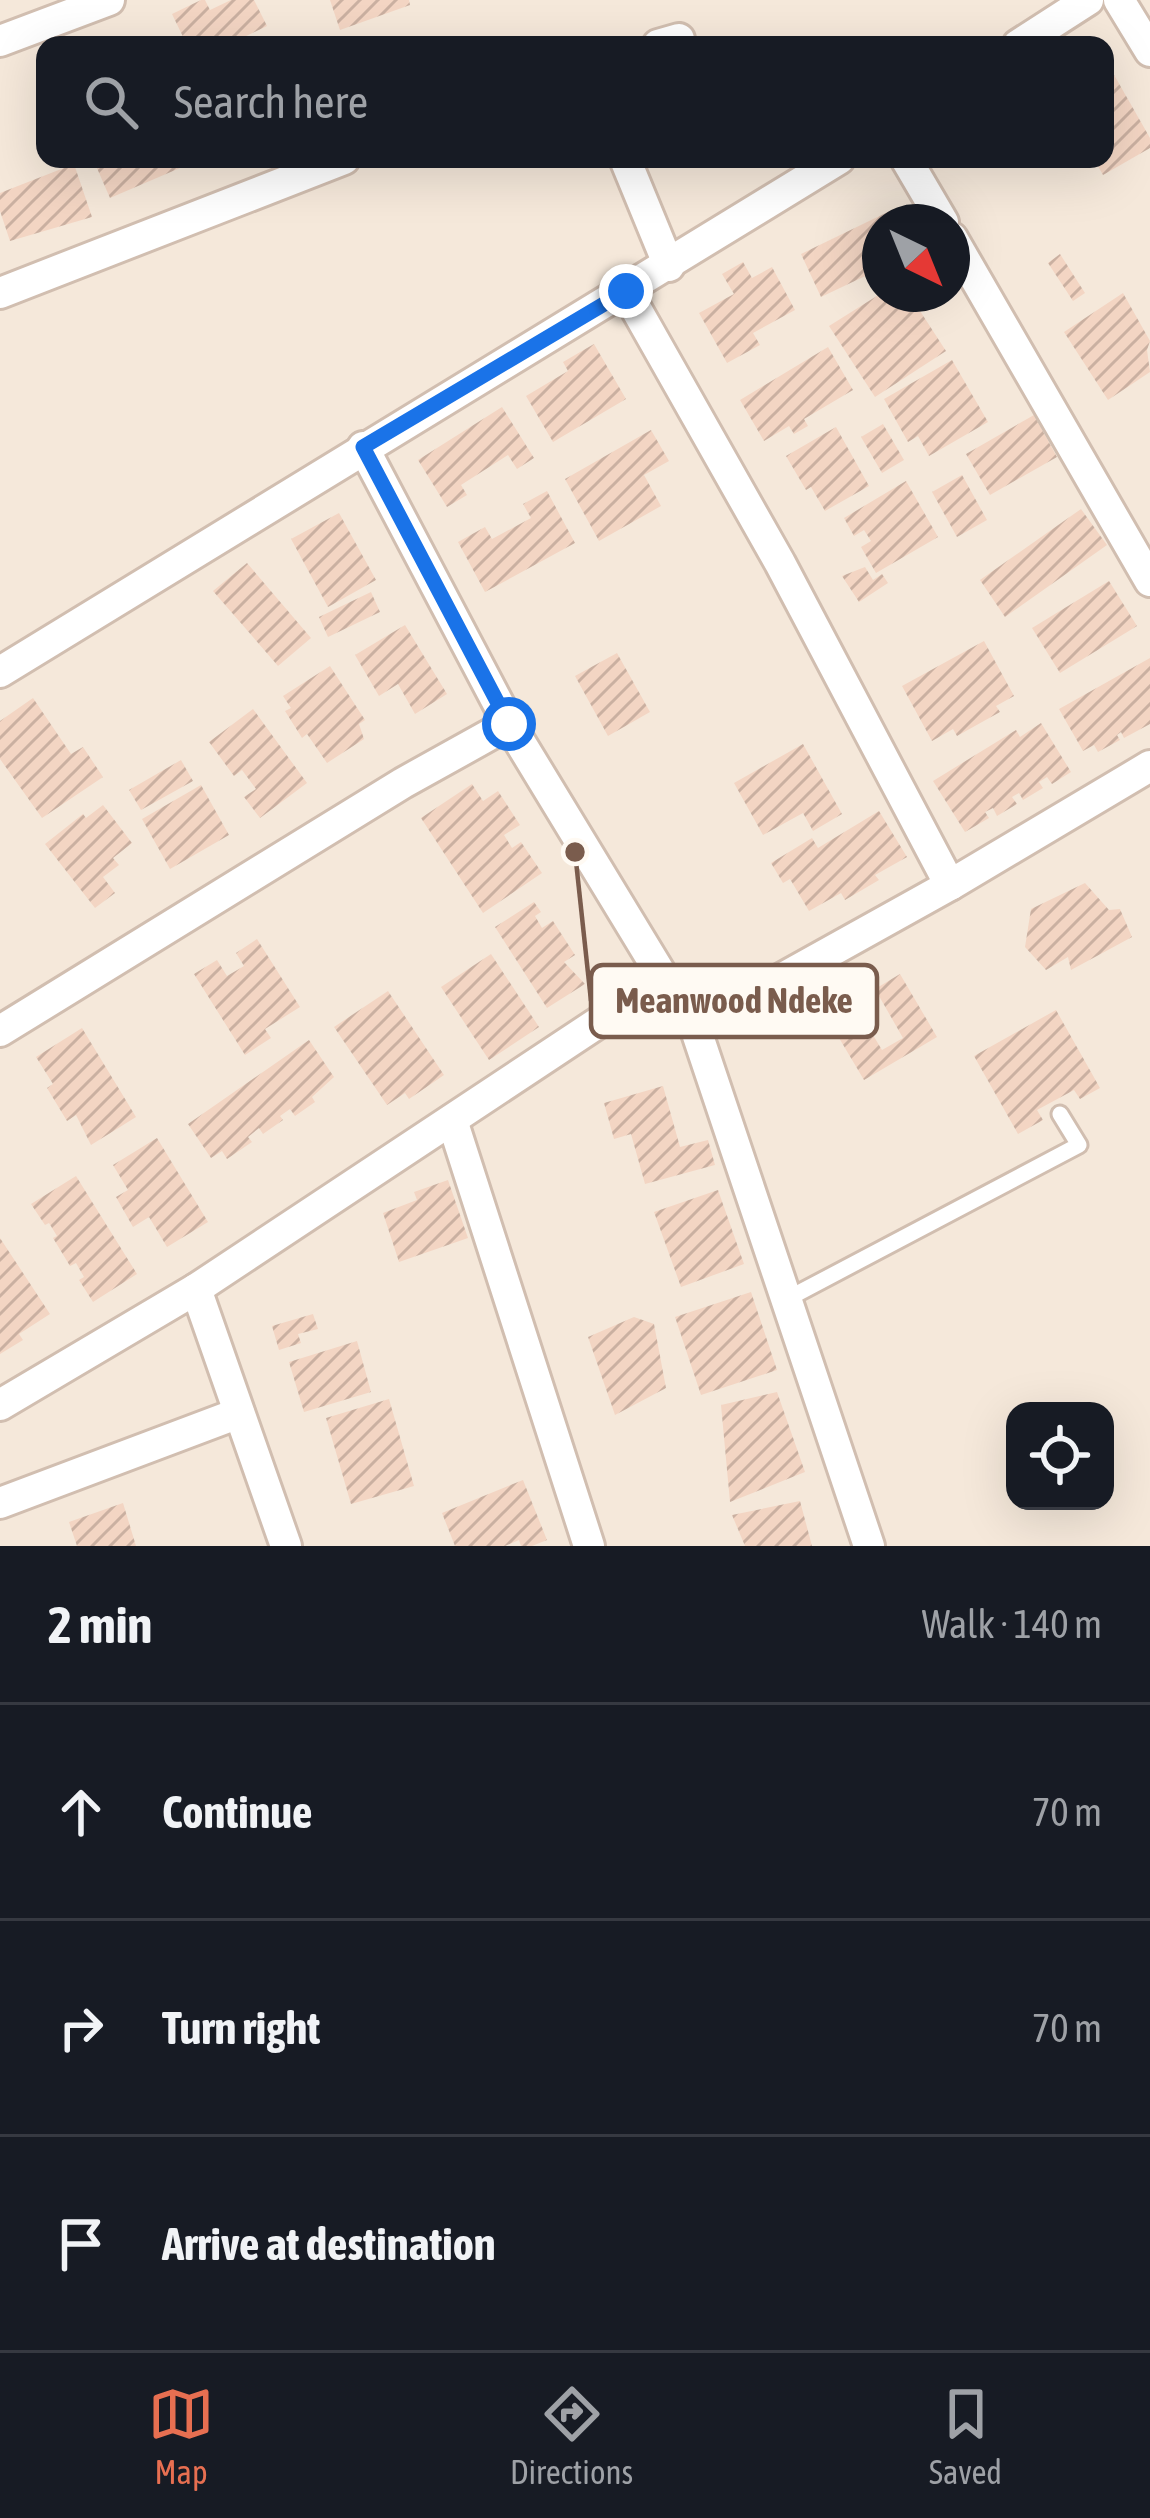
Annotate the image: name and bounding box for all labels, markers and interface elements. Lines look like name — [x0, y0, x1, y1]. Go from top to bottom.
search box — [36, 36, 1114, 168]
icon: search — [78, 69, 144, 135]
text: Search here — [174, 76, 368, 128]
north arrow — [862, 204, 970, 312]
route end — [599, 264, 653, 318]
route start — [482, 697, 536, 751]
callout: Meanwood Ndeke — [591, 965, 877, 1037]
text: Meanwood Ndeke — [615, 979, 853, 1021]
map controls — [1006, 1402, 1114, 1510]
button: locate — [1006, 1402, 1114, 1510]
text: 2 min — [48, 1595, 152, 1654]
text: Walk · 140 m — [922, 1602, 1102, 1646]
icon: ahead — [48, 1779, 114, 1845]
text: Continue — [162, 1786, 313, 1838]
text: 70 m — [1032, 1790, 1102, 1834]
icon: right — [48, 1995, 114, 2061]
text: Turn right — [162, 2002, 320, 2054]
text: 70 m — [1032, 2006, 1102, 2050]
icon: arrive — [48, 2211, 114, 2277]
text: Arrive at destination — [162, 2218, 496, 2270]
tab: Map — [148, 2381, 214, 2491]
tab: Directions — [510, 2381, 633, 2491]
tab: Saved — [929, 2381, 1002, 2491]

